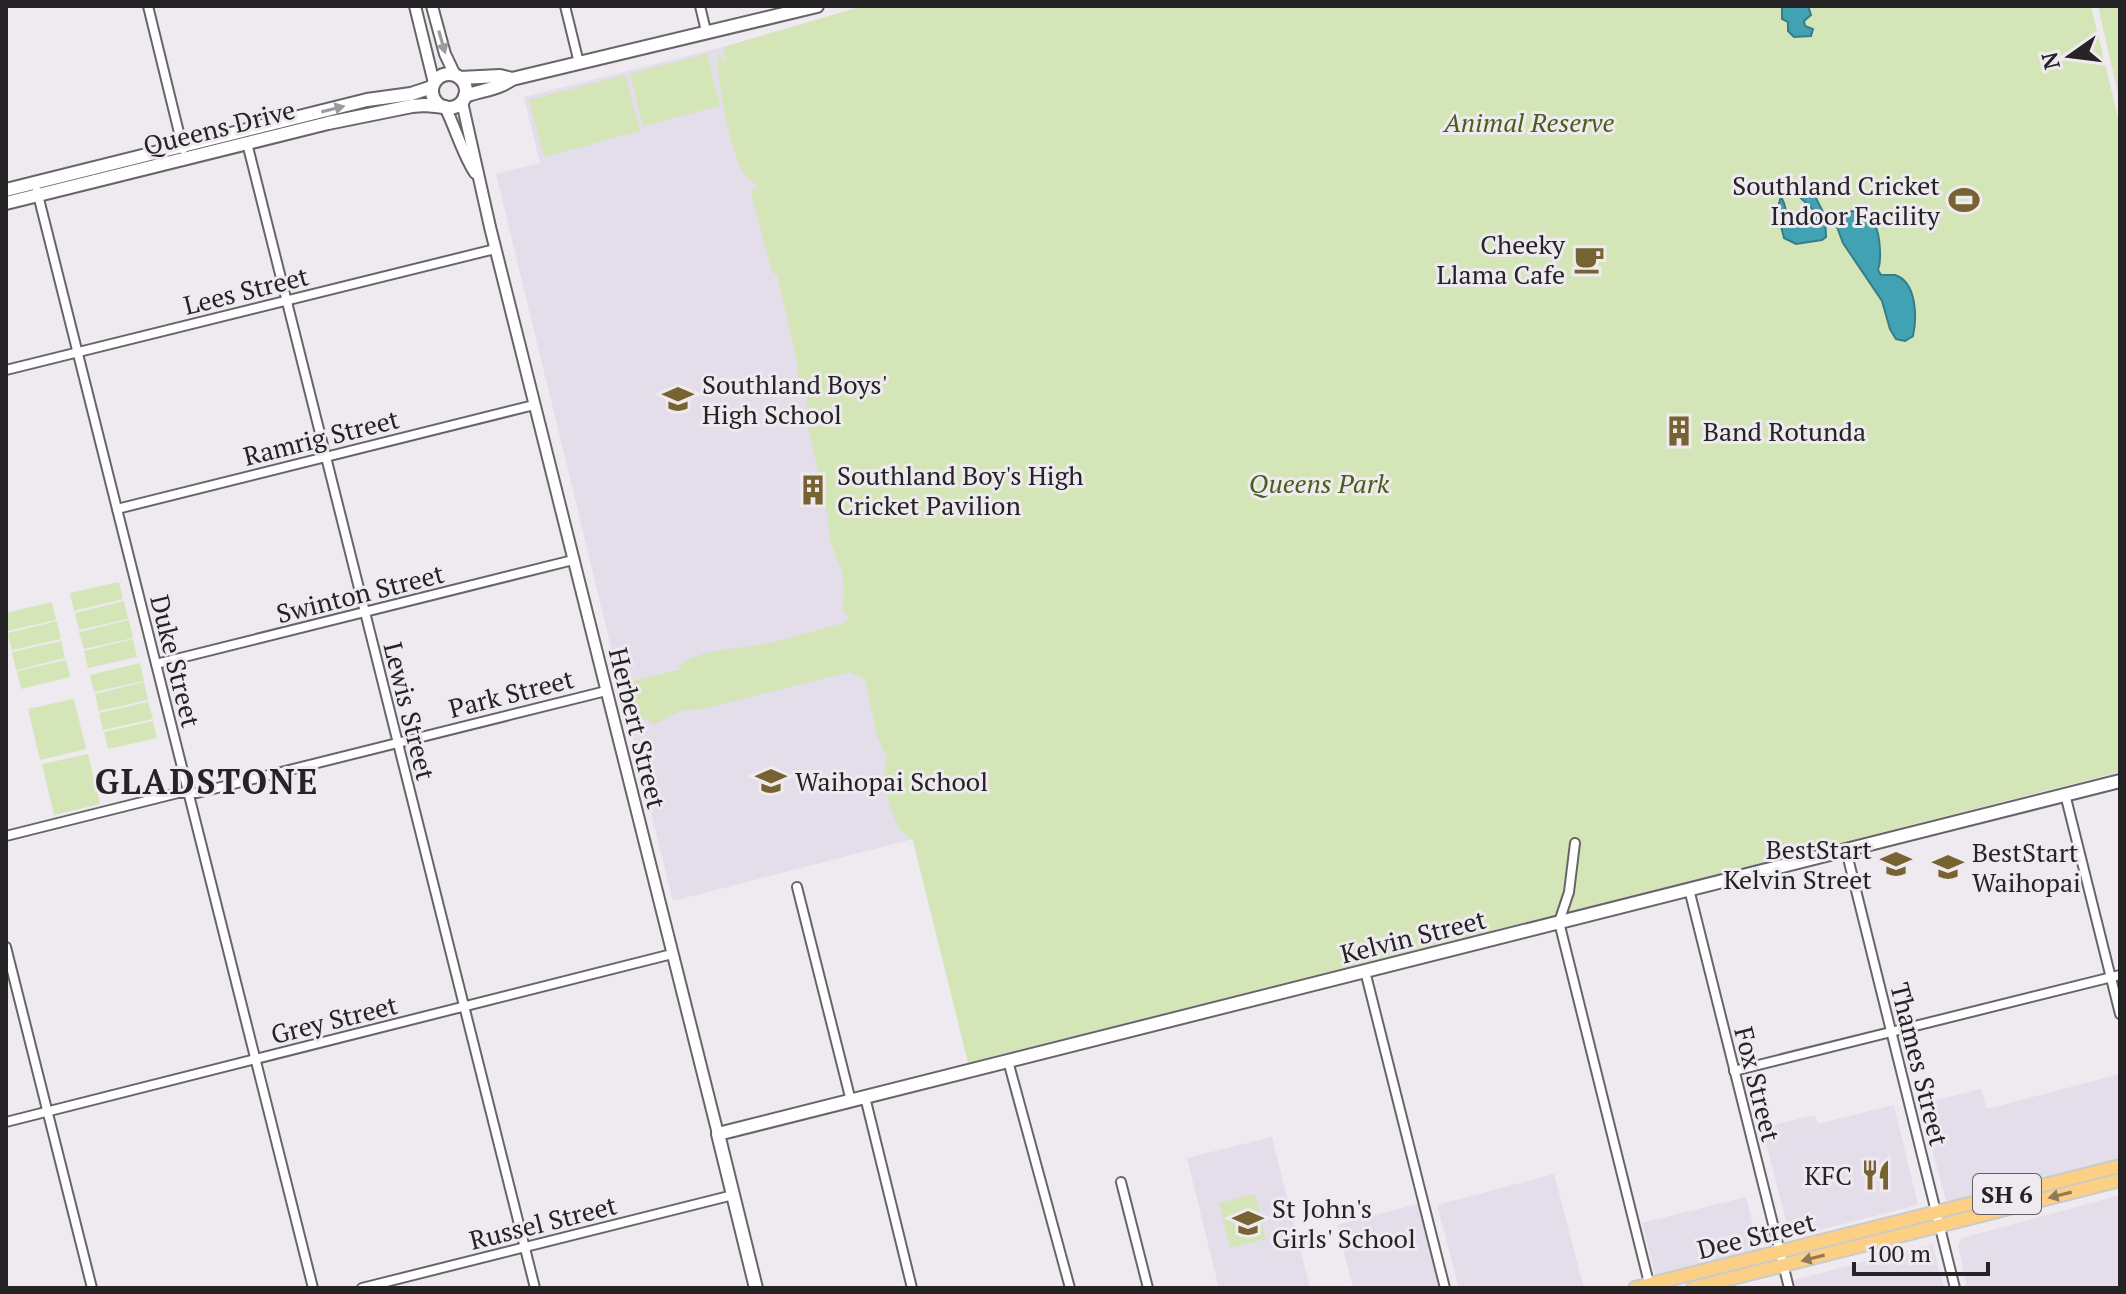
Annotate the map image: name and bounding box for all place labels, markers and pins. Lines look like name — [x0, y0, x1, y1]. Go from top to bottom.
place label: Southland Cricket Indoor Facility — [1732, 168, 1941, 232]
sports icon: Southland Cricket Indoor Facility — [1947, 183, 1981, 217]
place label: Cheeky Llama Cafe — [1437, 227, 1566, 291]
cafe icon: Cheeky Llama Cafe — [1572, 242, 1606, 276]
place label: Southland Boys' High School — [702, 367, 887, 431]
school or university icon: Southland Boys' High School — [661, 382, 695, 416]
building icon: Band Rotunda — [1662, 414, 1696, 448]
place label: Band Rotunda — [1703, 414, 1866, 448]
place label: Southland Boy's High Cricket Pavilion — [837, 458, 1084, 522]
building icon: Southland Boy's High Cricket Pavilion — [796, 473, 830, 507]
school or university icon: Waihopai School — [754, 764, 788, 798]
place label: Waihopai School — [795, 764, 988, 798]
place label: BestStart Kelvin Street — [1723, 832, 1872, 896]
place label: BestStart Waihopai — [1972, 835, 2081, 899]
school or university icon: BestStart Kelvin Street — [1879, 847, 1913, 881]
school or university icon: BestStart Waihopai — [1931, 850, 1965, 884]
place label: KFC — [1804, 1158, 1852, 1192]
restaurant icon: KFC — [1859, 1158, 1893, 1192]
place label: St John's Girls' School — [1272, 1191, 1416, 1255]
school or university icon: St John's Girls' School — [1231, 1206, 1265, 1240]

